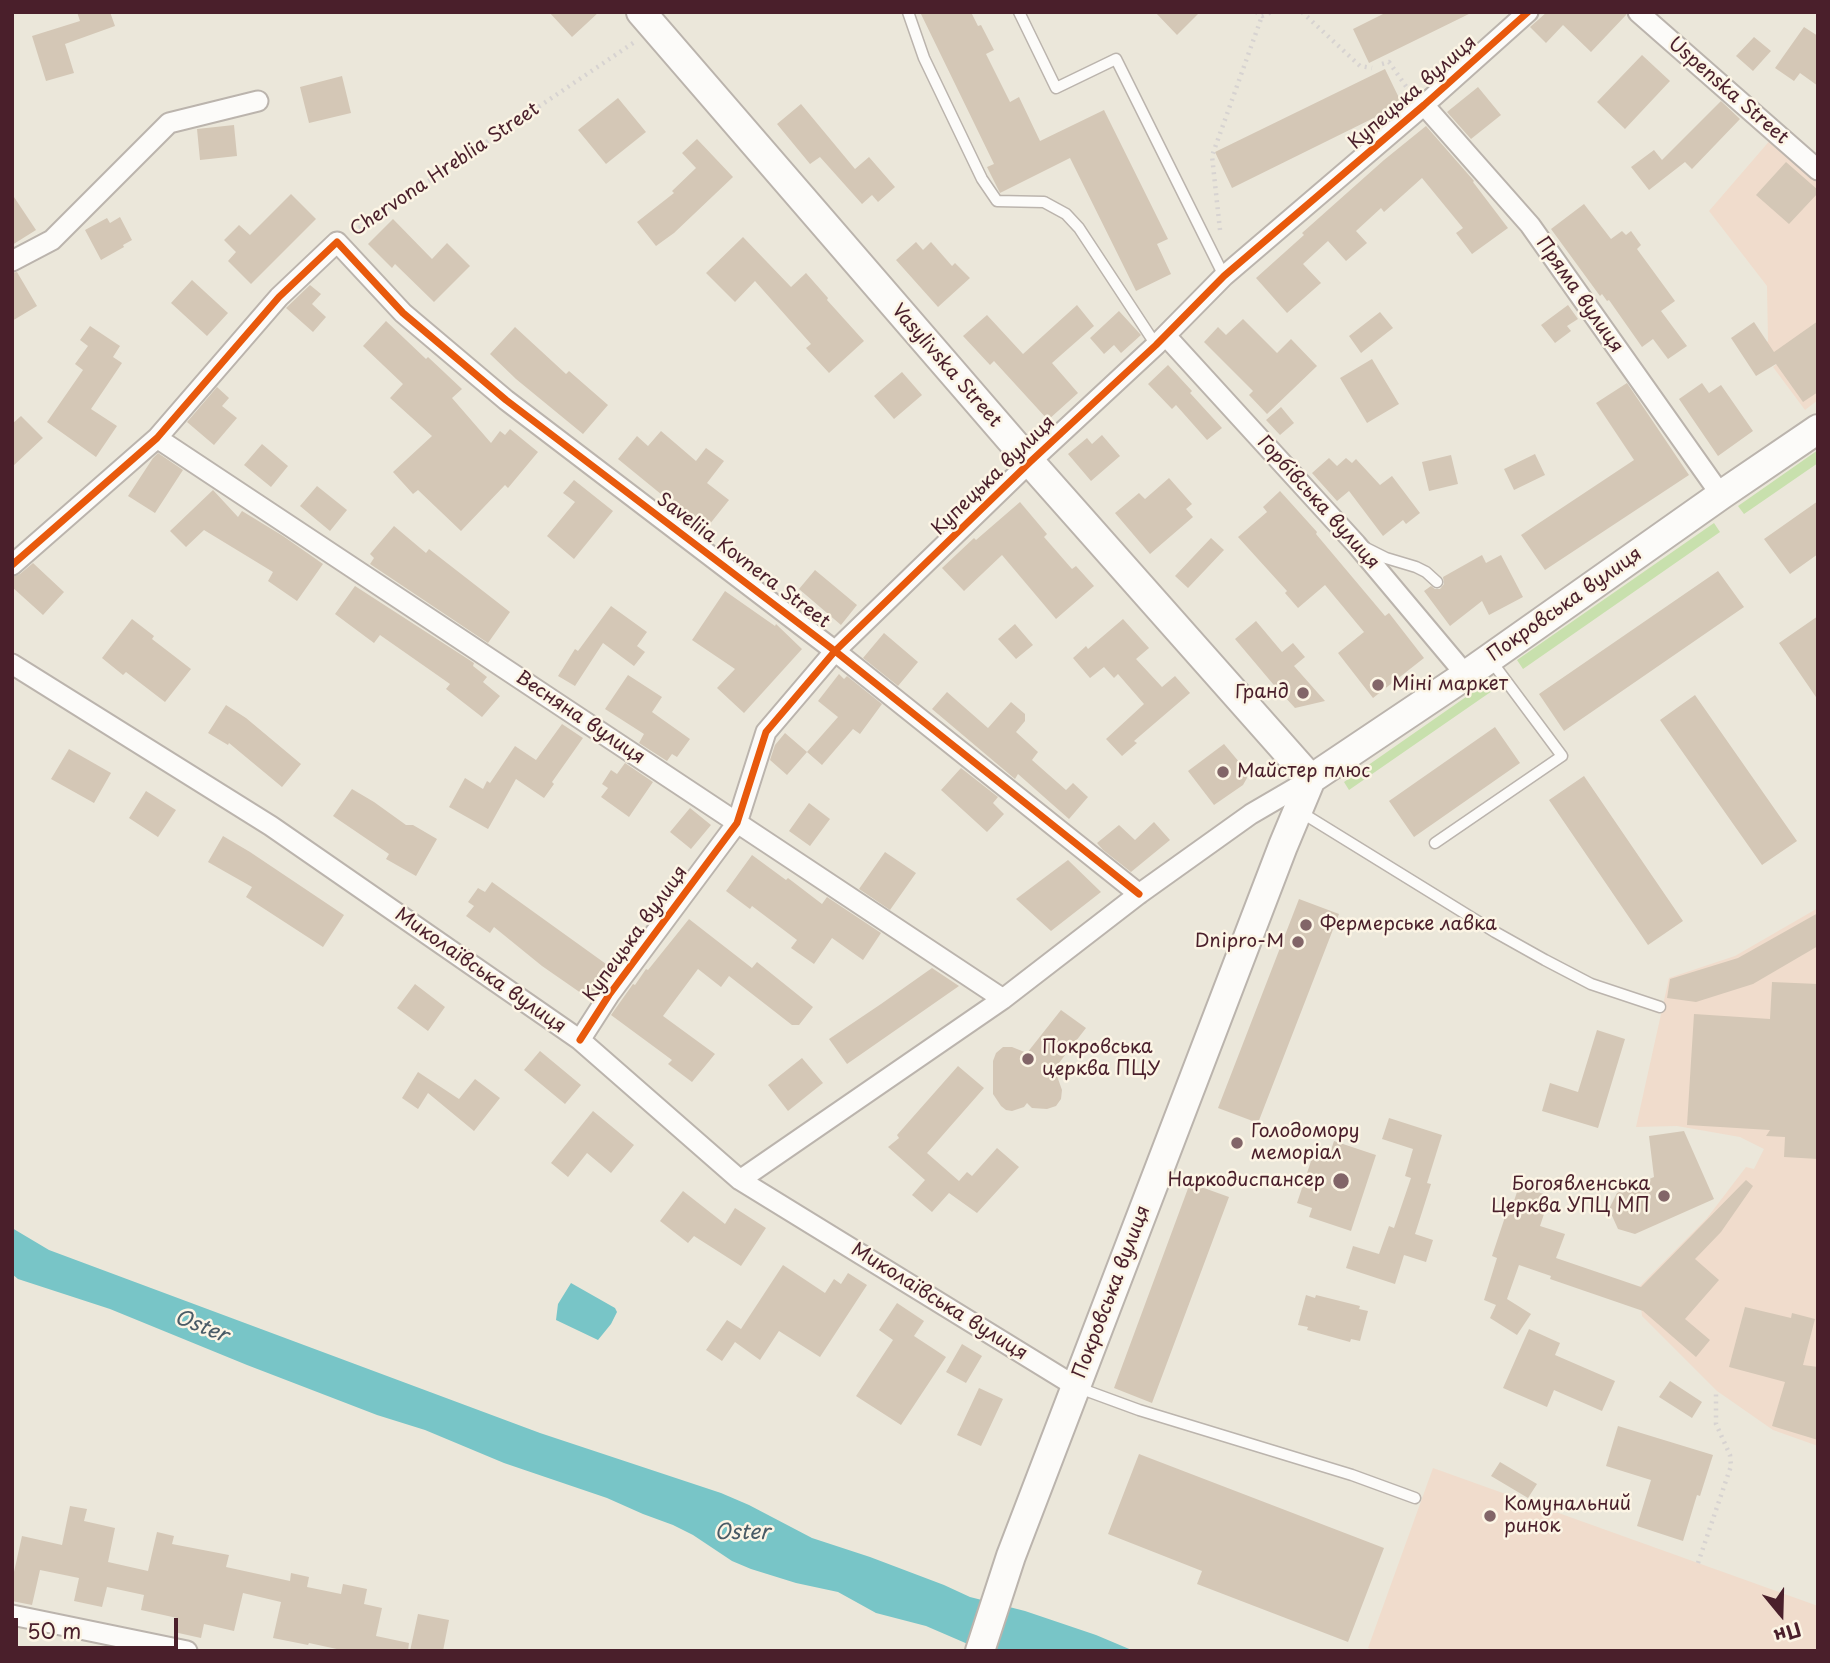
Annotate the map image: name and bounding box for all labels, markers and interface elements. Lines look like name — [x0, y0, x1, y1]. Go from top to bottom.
street label: Купецька вулиця — [1344, 31, 1482, 155]
street label: Uspenska Street — [1663, 33, 1793, 149]
street label: Chervona Hreblia Street — [346, 98, 544, 242]
street label: Пряма вулиця — [1531, 233, 1627, 357]
street label: Vasylivska Street — [886, 300, 1006, 432]
street label: Купецька вулиця — [928, 411, 1060, 541]
street label: Горбівська вулиця — [1252, 432, 1384, 574]
street label: Saveliia Kovnera Street — [652, 488, 834, 634]
street label: Покровська вулиця — [1483, 543, 1647, 667]
street label: Весняна вулиця — [511, 666, 649, 770]
place label: Міні маркет — [1392, 674, 1508, 696]
marker: Міні маркет — [1370, 677, 1386, 693]
place label: Гранд — [1235, 682, 1289, 704]
marker: Гранд — [1295, 685, 1311, 701]
place label: Майстер плюс — [1237, 761, 1370, 783]
marker: Майстер плюс — [1215, 764, 1231, 780]
street label: Купецька вулиця — [579, 862, 693, 1006]
street label: Миколаївська вулиця — [390, 903, 570, 1039]
place label: Фермерське лавка — [1320, 914, 1497, 936]
marker: Фермерське лавка — [1298, 917, 1314, 933]
place label: Dnipro-M — [1195, 931, 1284, 953]
marker: Dnipro-M — [1290, 934, 1306, 950]
place label: Покровська церква ПЦУ — [1042, 1037, 1160, 1081]
marker: Покровська церква ПЦУ — [1020, 1051, 1036, 1067]
place label: Голодомору меморіал — [1251, 1121, 1360, 1165]
marker: Голодомору меморіал — [1229, 1135, 1245, 1151]
place label: Наркодиспансер — [1168, 1170, 1325, 1192]
marker: Наркодиспансер — [1331, 1171, 1351, 1191]
place label: Богоявленська Церква УПЦ МП — [1491, 1174, 1650, 1218]
marker: Богоявленська Церква УПЦ МП — [1656, 1188, 1672, 1204]
street label: Покровська вулиця — [1069, 1202, 1155, 1382]
street label: Миколаївська вулиця — [847, 1238, 1031, 1366]
water label: Oster — [170, 1305, 232, 1349]
place label: Комунальний ринок — [1504, 1494, 1631, 1538]
marker: Комунальний ринок — [1482, 1508, 1498, 1524]
water label: Oster — [714, 1520, 770, 1546]
north arrow — [1746, 1579, 1816, 1649]
scale bar — [18, 1604, 182, 1648]
text: 50 m — [27, 1614, 81, 1646]
text: Пн — [1770, 1616, 1805, 1652]

